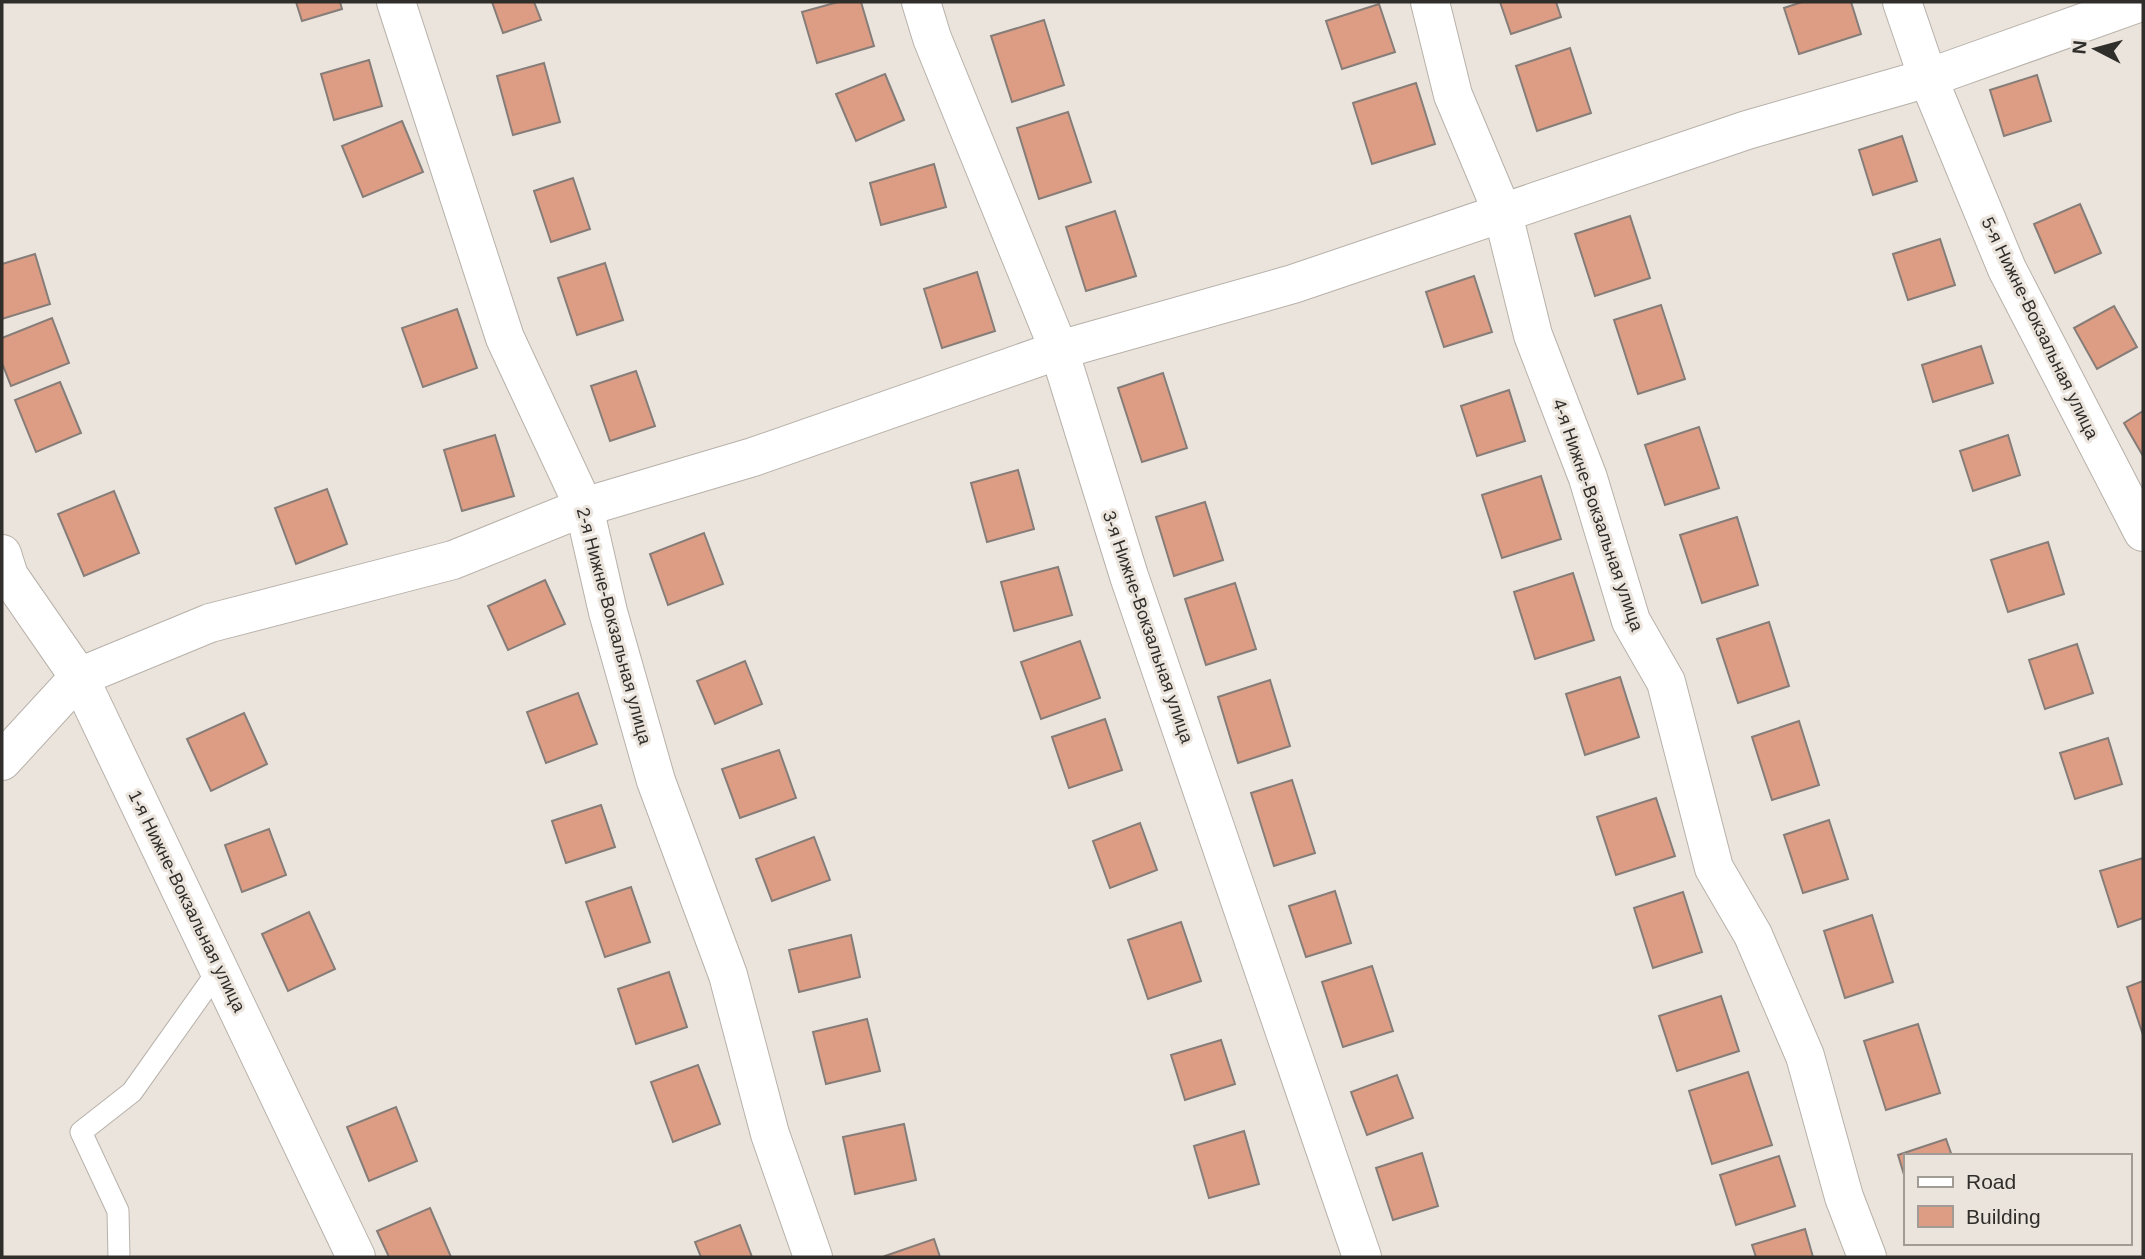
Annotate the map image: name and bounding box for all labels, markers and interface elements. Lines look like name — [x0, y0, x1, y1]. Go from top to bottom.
north arrow — [2061, 14, 2131, 84]
text: N — [2068, 39, 2091, 55]
street label: 5-я Нижне-Вокзальная улица — [1977, 214, 2103, 443]
street label: 4-я Нижне-Вокзальная улица — [1549, 396, 1648, 635]
street label: 2-я Нижне-Вокзальная улица — [573, 505, 656, 747]
street label: 3-я Нижне-Вокзальная улица — [1099, 508, 1198, 747]
street label: 1-я Нижне-Вокзальная улица — [124, 787, 250, 1016]
legend — [1904, 1154, 2131, 1245]
text: Road — [1966, 1170, 2016, 1193]
text: Building — [1966, 1205, 2041, 1228]

